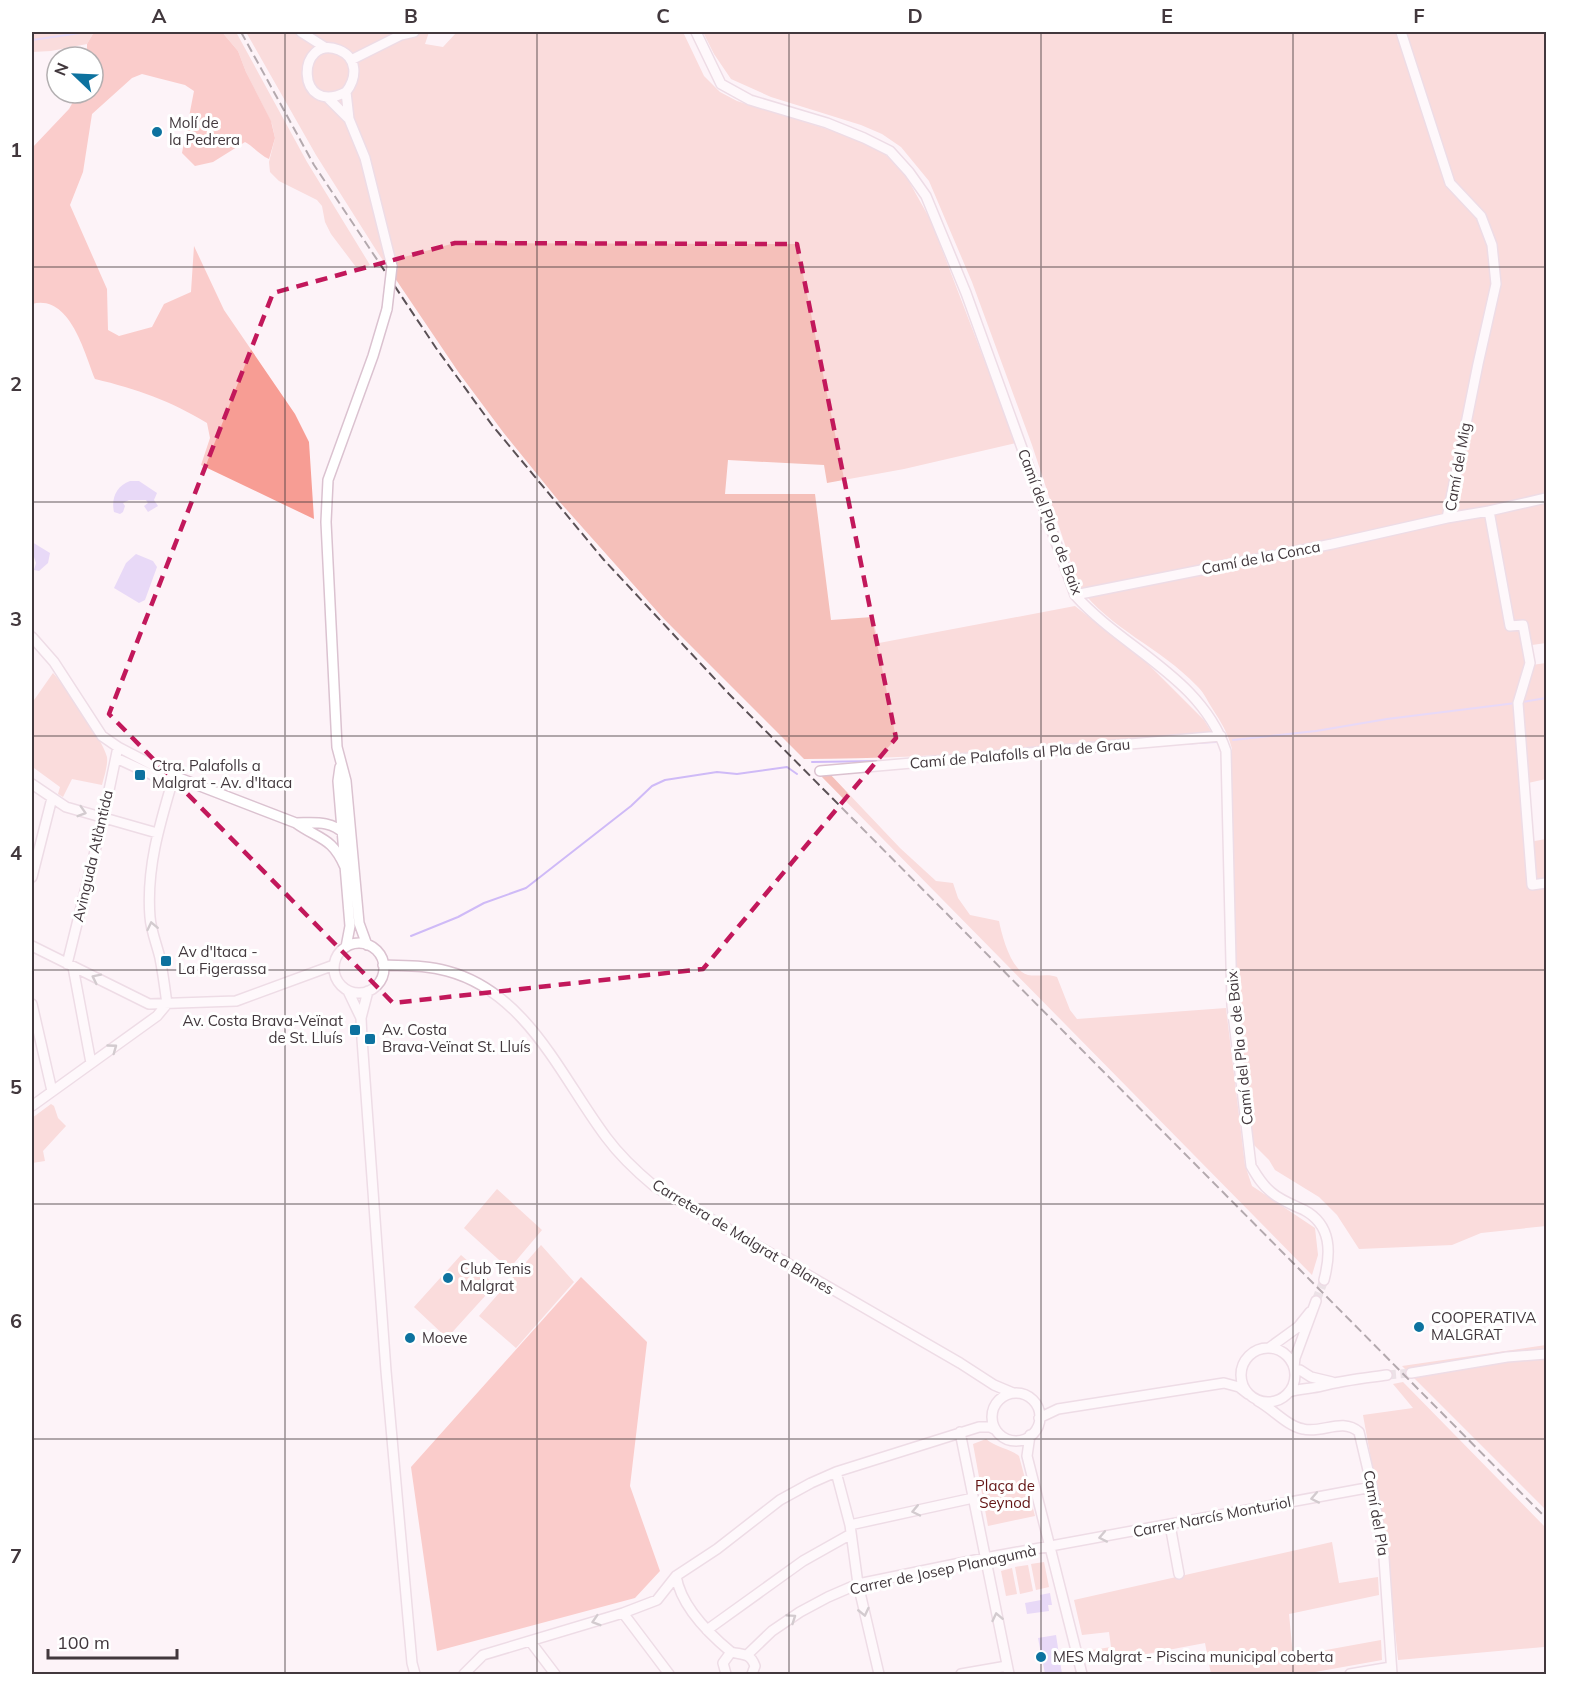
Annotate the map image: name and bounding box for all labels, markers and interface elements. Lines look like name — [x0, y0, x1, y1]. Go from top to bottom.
text: A — [152, 3, 167, 28]
text: B — [404, 3, 418, 28]
text: C — [656, 3, 670, 28]
text: D — [907, 3, 923, 28]
text: E — [1161, 3, 1173, 28]
text: F — [1413, 3, 1425, 28]
north arrow — [45, 45, 105, 105]
text: N — [50, 60, 73, 79]
place label: Molí de la Pedrera — [169, 113, 240, 149]
marker: Molí de la Pedrera — [150, 125, 164, 139]
text: 1 — [10, 137, 22, 162]
text: 2 — [10, 371, 22, 396]
street label: Camí del Mig — [1440, 421, 1475, 513]
street label: Camí del Pla o de Baix — [1014, 446, 1087, 598]
street label: Camí de la Conca — [1200, 537, 1322, 578]
text: 3 — [10, 606, 22, 631]
street label: Camí de Palafolls al Pla de Grau — [909, 734, 1131, 773]
place label: Ctra. Palafolls a Malgrat - Av. d'Itaca — [152, 756, 292, 792]
marker: Ctra. Palafolls a Malgrat - Av. d'Itaca — [133, 768, 147, 782]
street label: Avinguda Atlàntida — [68, 788, 117, 924]
one-way arrow — [76, 805, 87, 818]
text: 4 — [10, 840, 22, 865]
one-way arrow — [146, 921, 159, 931]
place label: Av d'Itaca - La Figerassa — [178, 942, 267, 978]
marker: Av d'Itaca - La Figerassa — [159, 954, 173, 968]
street label: Camí del Pla o de Baix — [1222, 970, 1257, 1126]
one-way arrow — [92, 974, 103, 986]
place label: Av. Costa Brava-Veïnat de St. Lluís — [183, 1011, 343, 1047]
place label: Av. Costa Brava-Veïnat St. Lluís — [382, 1020, 531, 1056]
marker: Av. Costa Brava-Veïnat de St. Lluís — [348, 1023, 362, 1037]
marker: Av. Costa Brava-Veïnat St. Lluís — [363, 1032, 377, 1046]
one-way arrow — [107, 1044, 118, 1055]
text: 5 — [10, 1074, 22, 1099]
street label: Carretera de Malgrat a Blanes — [649, 1175, 838, 1298]
place label: Club Tenis Malgrat — [460, 1259, 531, 1295]
marker: Club Tenis Malgrat — [441, 1271, 455, 1285]
text: 6 — [10, 1308, 22, 1333]
place label: COOPERATIVA MALGRAT — [1431, 1308, 1536, 1344]
marker: COOPERATIVA MALGRAT — [1412, 1320, 1426, 1334]
place label: Moeve — [422, 1328, 468, 1347]
marker: Moeve — [403, 1331, 417, 1345]
street label: Camí del Pla — [1360, 1469, 1393, 1557]
park label: Plaça de Seynod — [975, 1476, 1035, 1512]
one-way arrow — [1310, 1491, 1320, 1504]
street label: Carrer Narcís Monturiol — [1131, 1492, 1293, 1541]
one-way arrow — [911, 1504, 921, 1517]
one-way arrow — [1098, 1531, 1107, 1543]
street label: Carrer de Josep Planagumà — [848, 1540, 1038, 1599]
text: 7 — [10, 1543, 22, 1568]
one-way arrow — [857, 1607, 870, 1617]
one-way arrow — [991, 1612, 1004, 1622]
one-way arrow — [591, 1614, 602, 1626]
one-way arrow — [785, 1614, 796, 1625]
scale bar — [48, 1622, 177, 1660]
text: 100 m — [57, 1631, 110, 1654]
place label: MES Malgrat - Piscina municipal coberta — [1053, 1647, 1333, 1666]
marker: MES Malgrat - Piscina municipal coberta — [1034, 1650, 1048, 1664]

